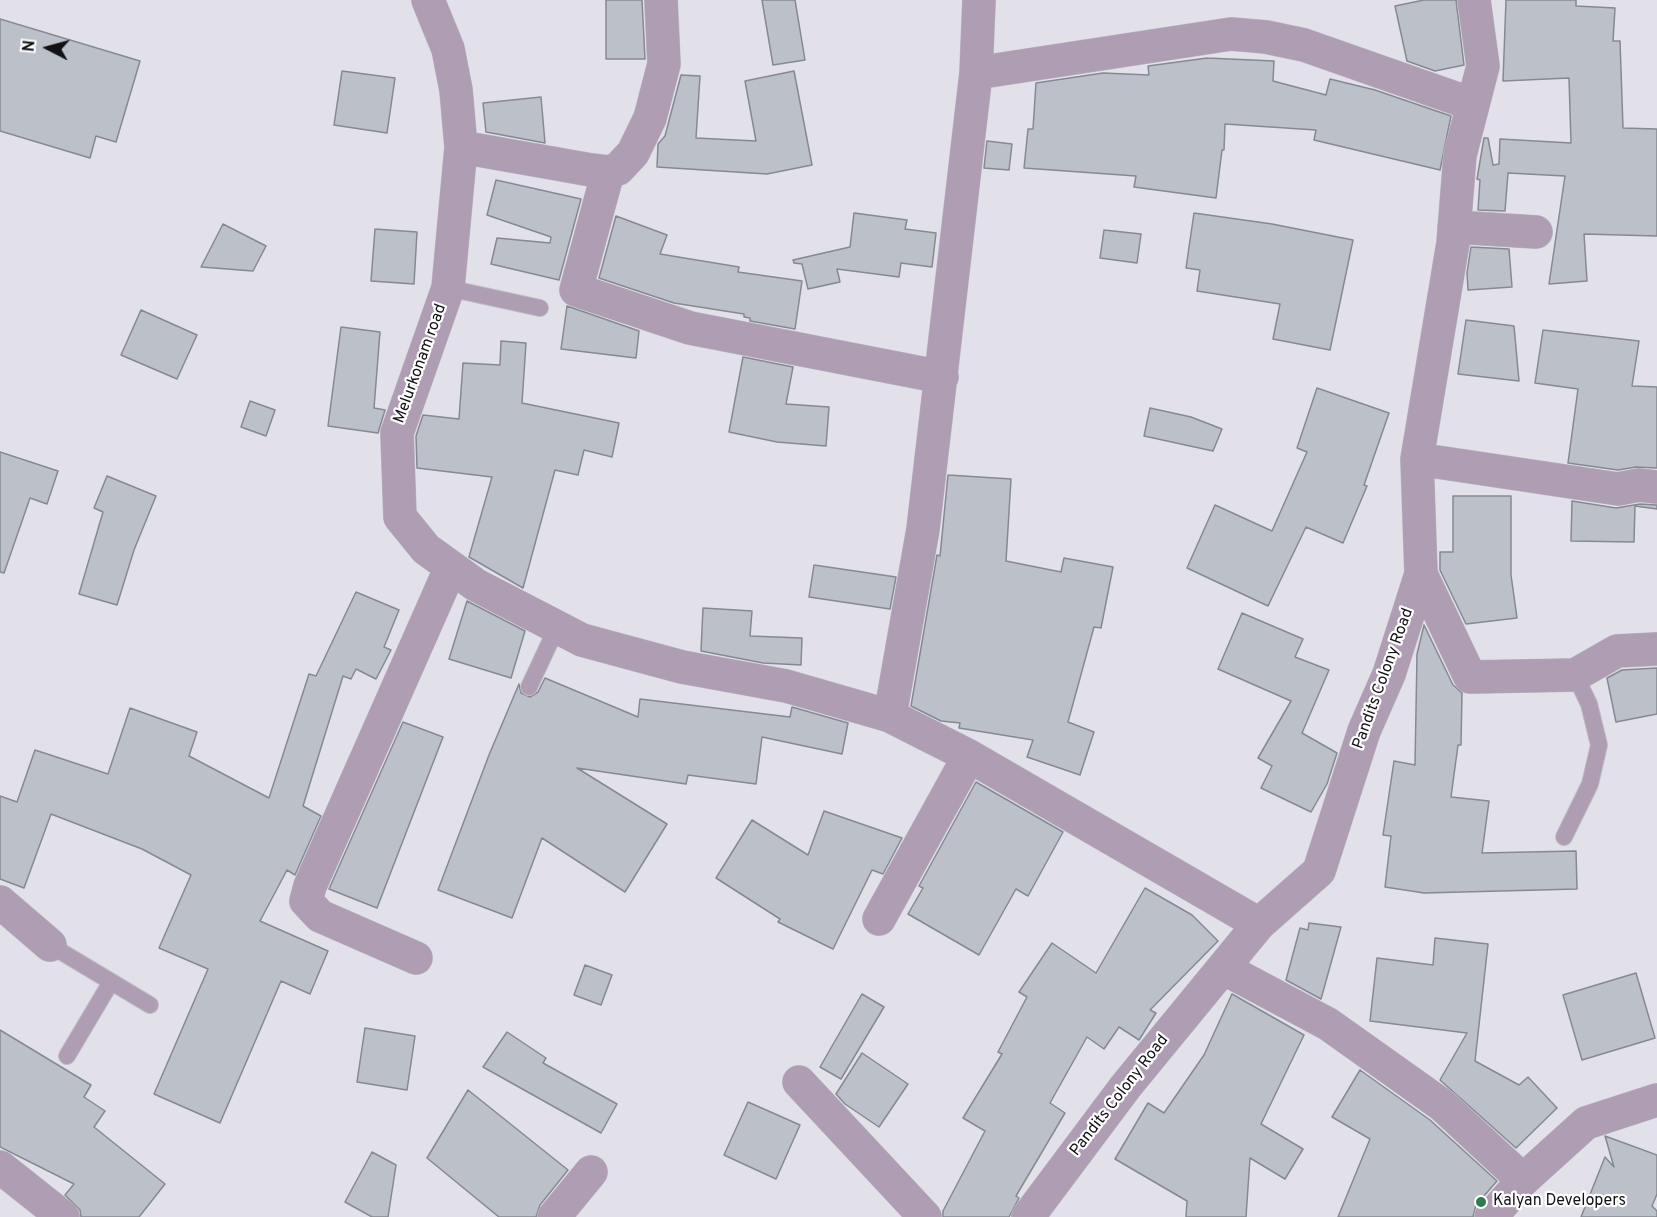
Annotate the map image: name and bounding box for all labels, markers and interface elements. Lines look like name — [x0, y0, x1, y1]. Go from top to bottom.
north arrow — [18, 18, 78, 78]
text: N — [20, 39, 41, 53]
street label: Melurkonam road — [391, 302, 451, 426]
street label: Pandits Colony Road — [1350, 606, 1418, 752]
street label: Pandits Colony Road — [1067, 1032, 1173, 1160]
place label: Kalyan Developers — [1493, 1192, 1626, 1212]
marker: Kalyan Developers — [1474, 1195, 1488, 1209]

